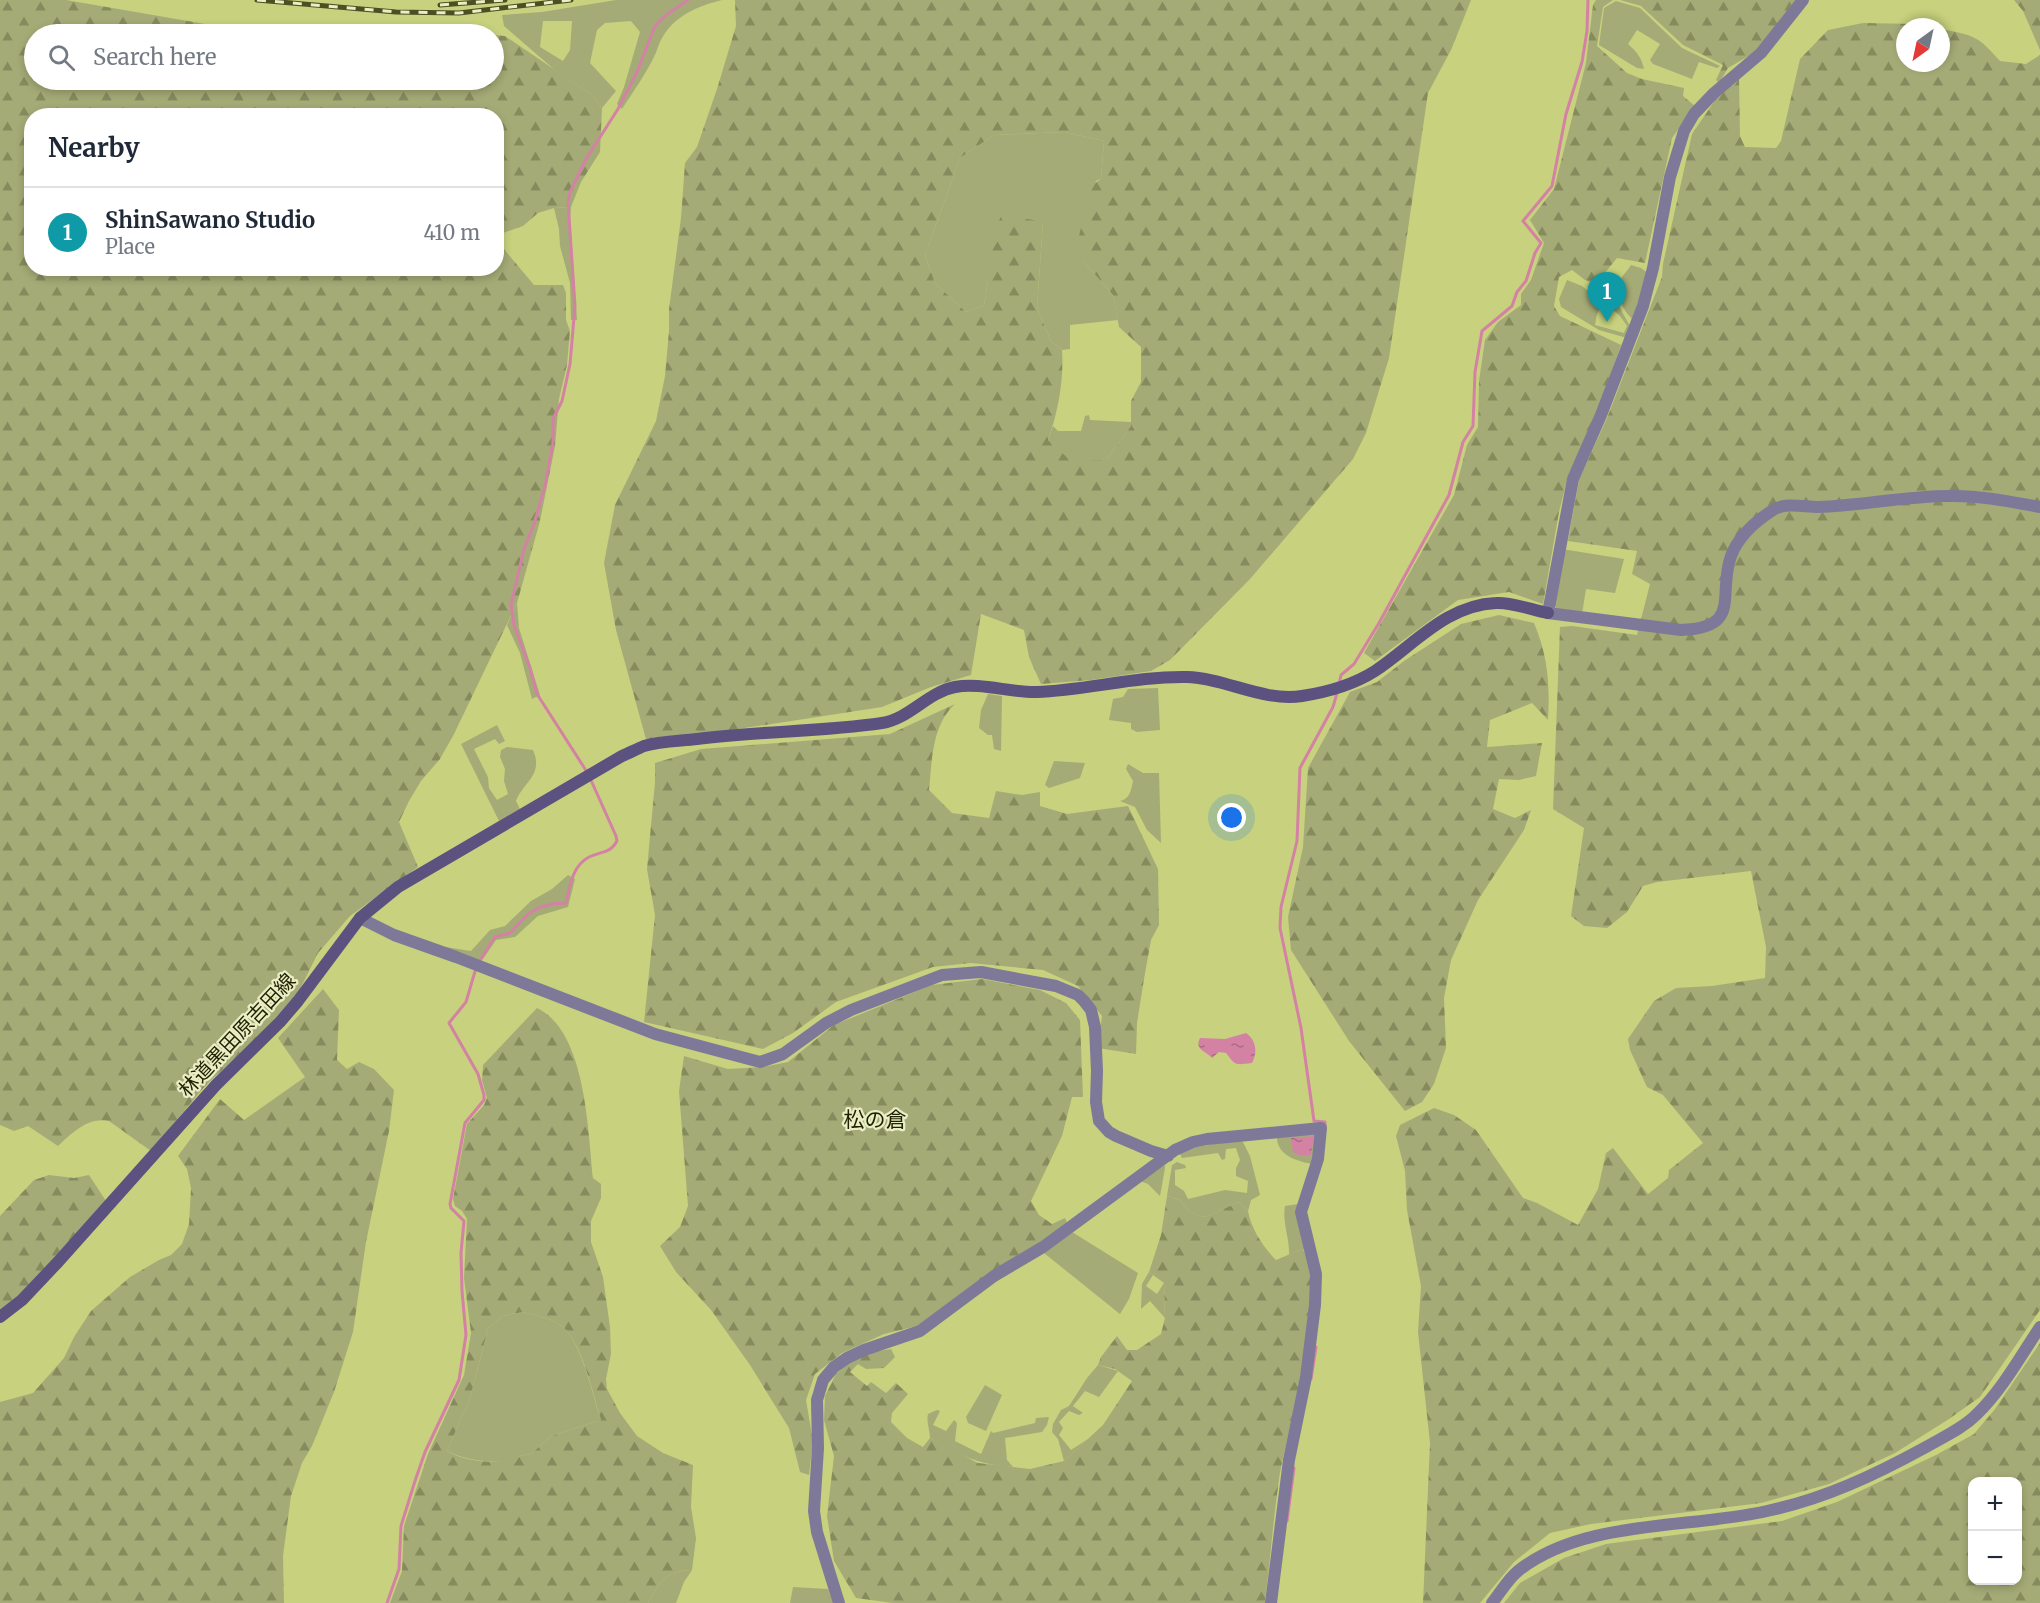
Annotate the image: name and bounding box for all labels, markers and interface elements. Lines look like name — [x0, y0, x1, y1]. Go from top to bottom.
north arrow — [1896, 18, 1950, 72]
search box — [24, 24, 504, 90]
icon: search — [45, 41, 78, 74]
text: Search here — [93, 43, 216, 71]
text: Nearby — [48, 131, 140, 164]
text: ShinSawano Studio — [105, 206, 315, 234]
text: 1 — [63, 220, 72, 245]
text: 410 m — [423, 220, 480, 245]
text: Place — [105, 234, 155, 259]
pin: 1 — [1588, 272, 1626, 322]
your location — [1217, 803, 1246, 832]
street label: 林道黒田原吉田線 — [173, 968, 300, 1102]
district label: 松の倉 — [844, 1106, 907, 1133]
map controls — [1968, 1477, 2022, 1585]
button: + — [1968, 1477, 2022, 1531]
button: − — [1968, 1531, 2022, 1585]

